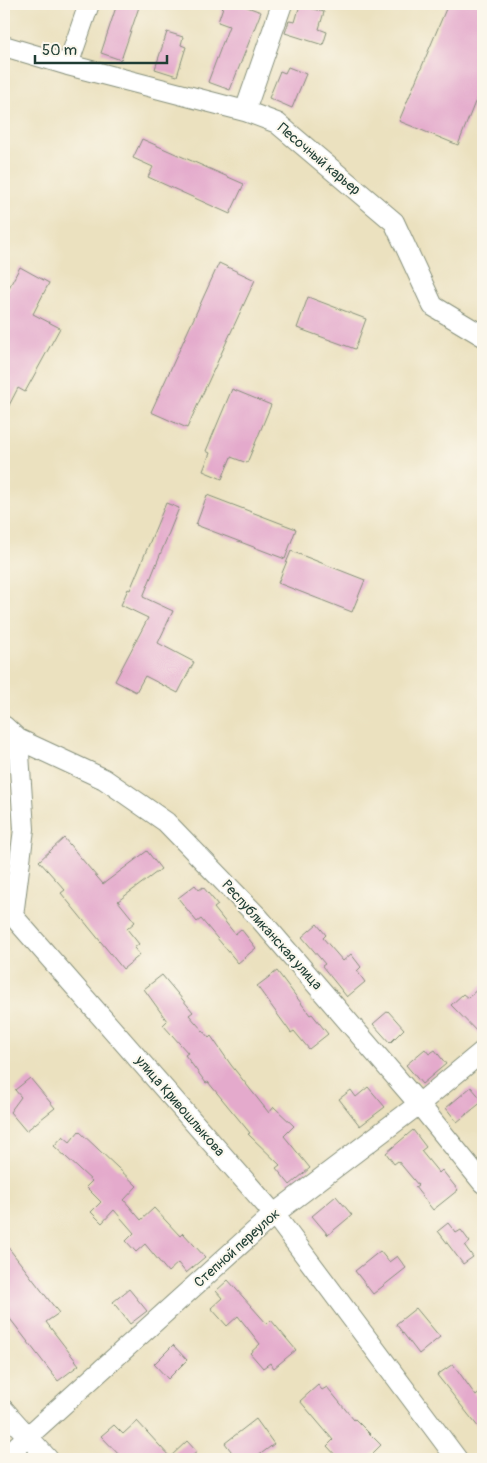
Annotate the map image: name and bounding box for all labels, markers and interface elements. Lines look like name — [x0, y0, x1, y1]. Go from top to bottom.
scale bar — [35, 32, 168, 64]
text: 50 m — [42, 41, 77, 60]
street label: Песочный карьер — [274, 119, 364, 199]
street label: Республиканская улица — [218, 877, 326, 993]
street label: улица Кривошлыкова — [131, 1052, 228, 1160]
street label: Степной переулок — [191, 1205, 283, 1291]

